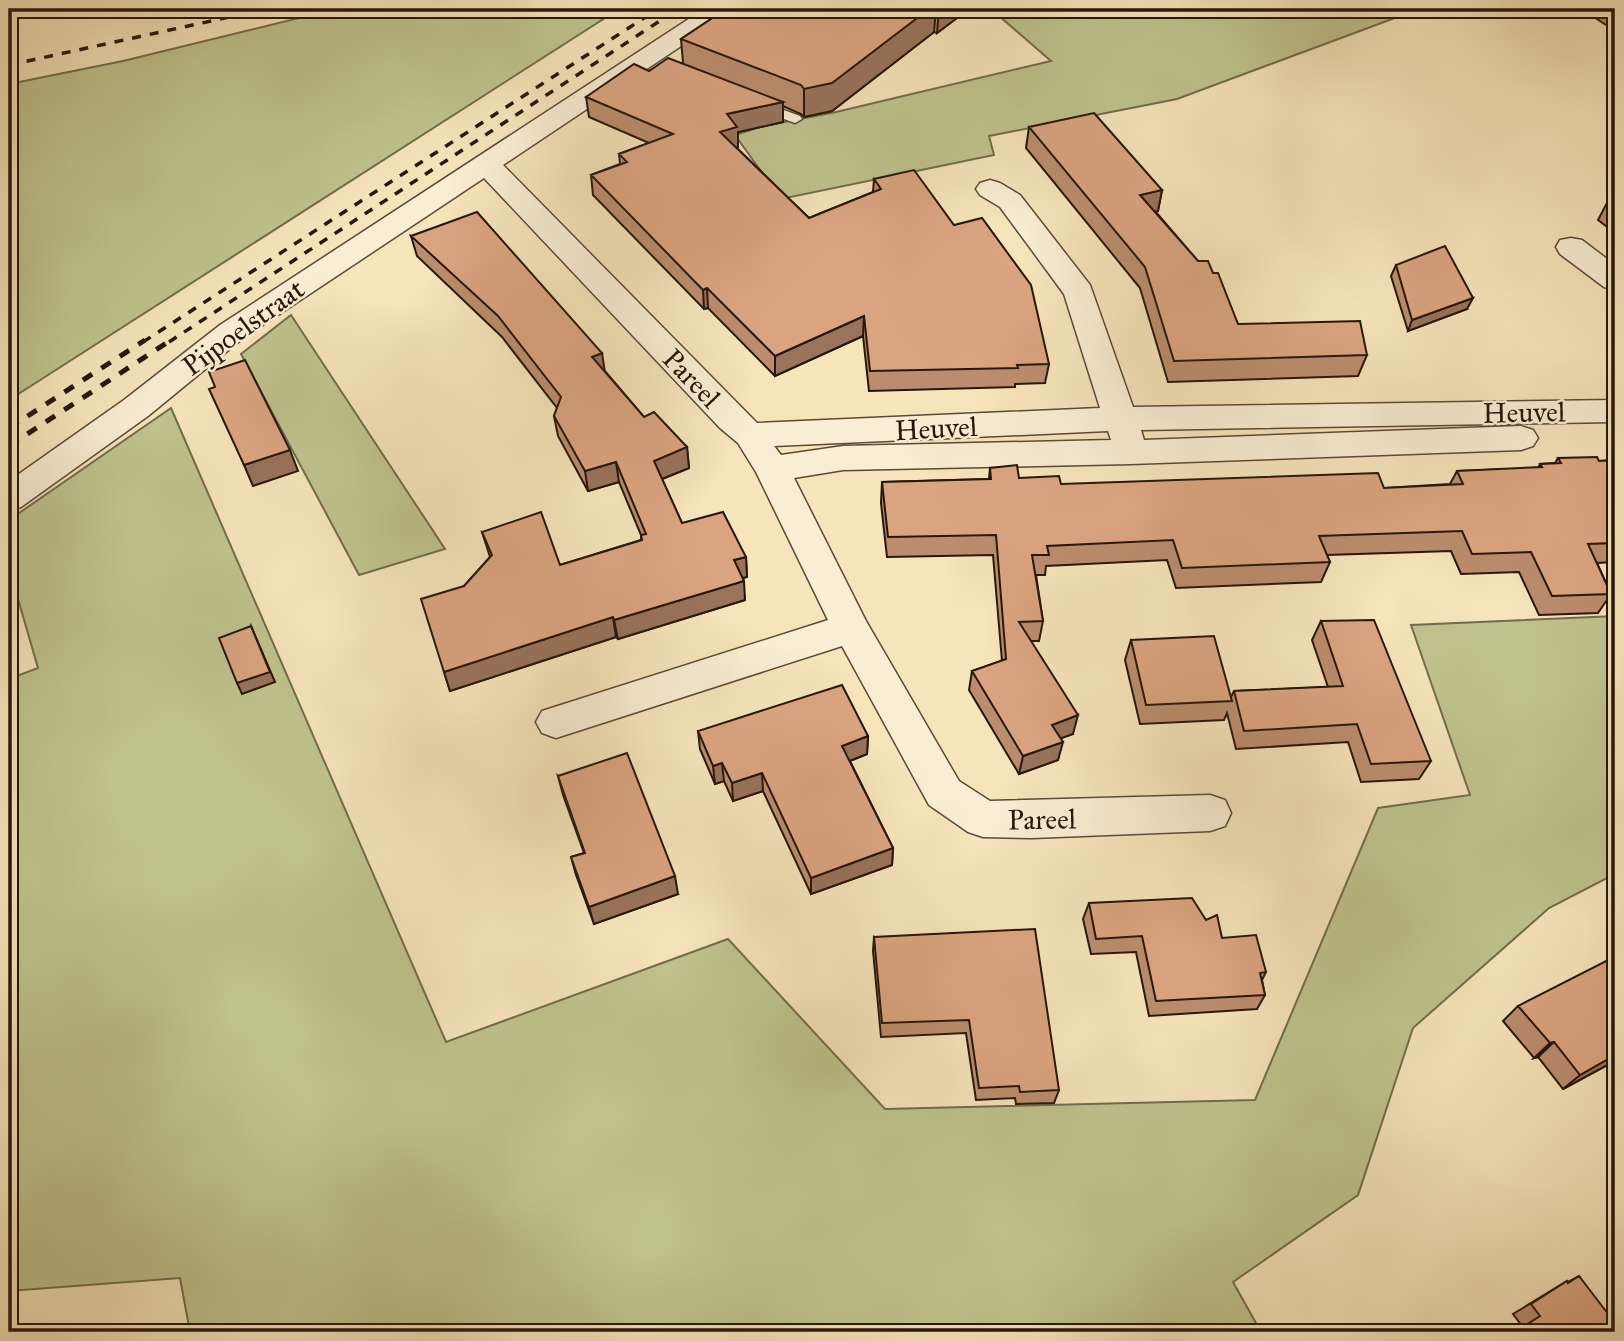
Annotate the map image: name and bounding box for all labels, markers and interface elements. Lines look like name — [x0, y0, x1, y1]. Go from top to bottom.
street label: Pijpoelstraat — [175, 271, 311, 383]
street label: Pareel — [655, 342, 728, 415]
street label: Heuvel — [1482, 394, 1566, 431]
street label: Heuvel — [894, 409, 979, 448]
street label: Pareel — [1007, 801, 1077, 838]

